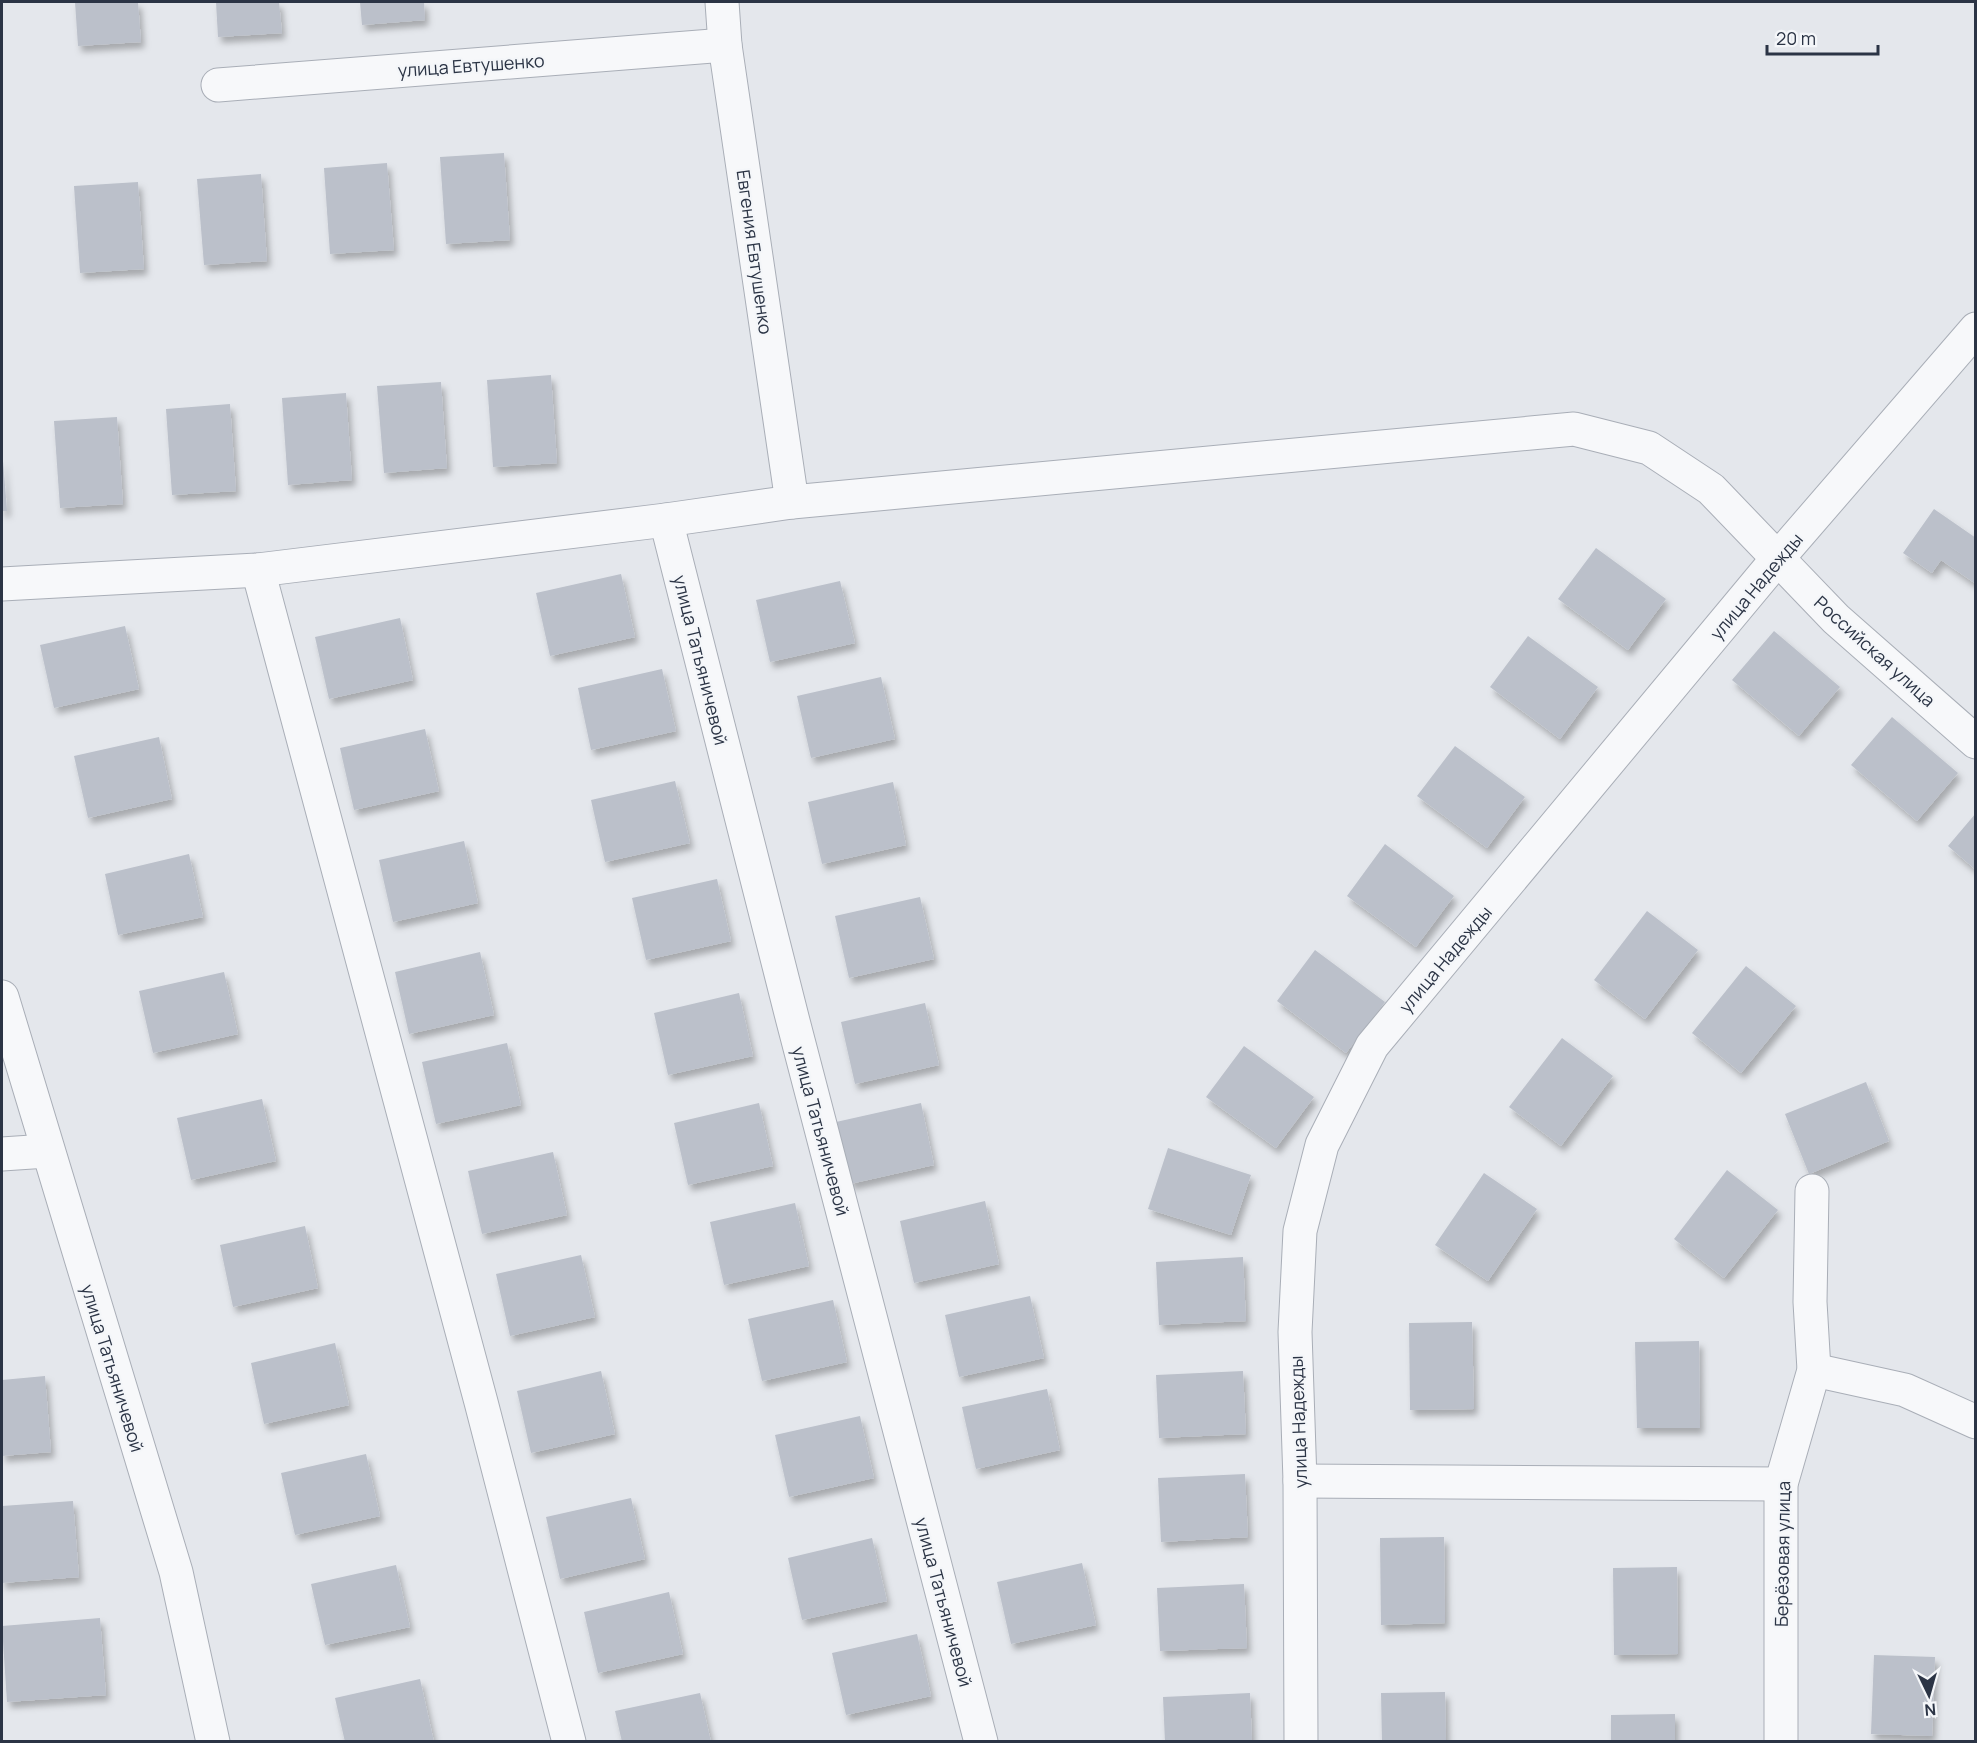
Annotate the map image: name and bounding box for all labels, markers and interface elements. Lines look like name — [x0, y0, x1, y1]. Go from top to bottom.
scale bar — [1767, 18, 1878, 56]
text: 20 m — [1776, 26, 1816, 50]
street label: улица Евтушенко — [397, 48, 545, 82]
street label: Евгения Евтушенко — [732, 168, 778, 336]
street label: улица Надежды — [1704, 527, 1808, 645]
street label: улица Татьяничевой — [668, 573, 734, 747]
street label: Российская улица — [1809, 590, 1941, 712]
street label: улица Надежды — [1393, 900, 1497, 1018]
street label: улица Татьяничевой — [787, 1044, 855, 1218]
street label: улица Татьяничевой — [76, 1281, 150, 1455]
street label: улица Надежды — [1284, 1355, 1312, 1489]
street label: Берёзовая улица — [1769, 1481, 1795, 1627]
street label: улица Татьяничевой — [910, 1515, 978, 1689]
north arrow — [1899, 1665, 1959, 1725]
text: N — [1924, 1698, 1937, 1721]

